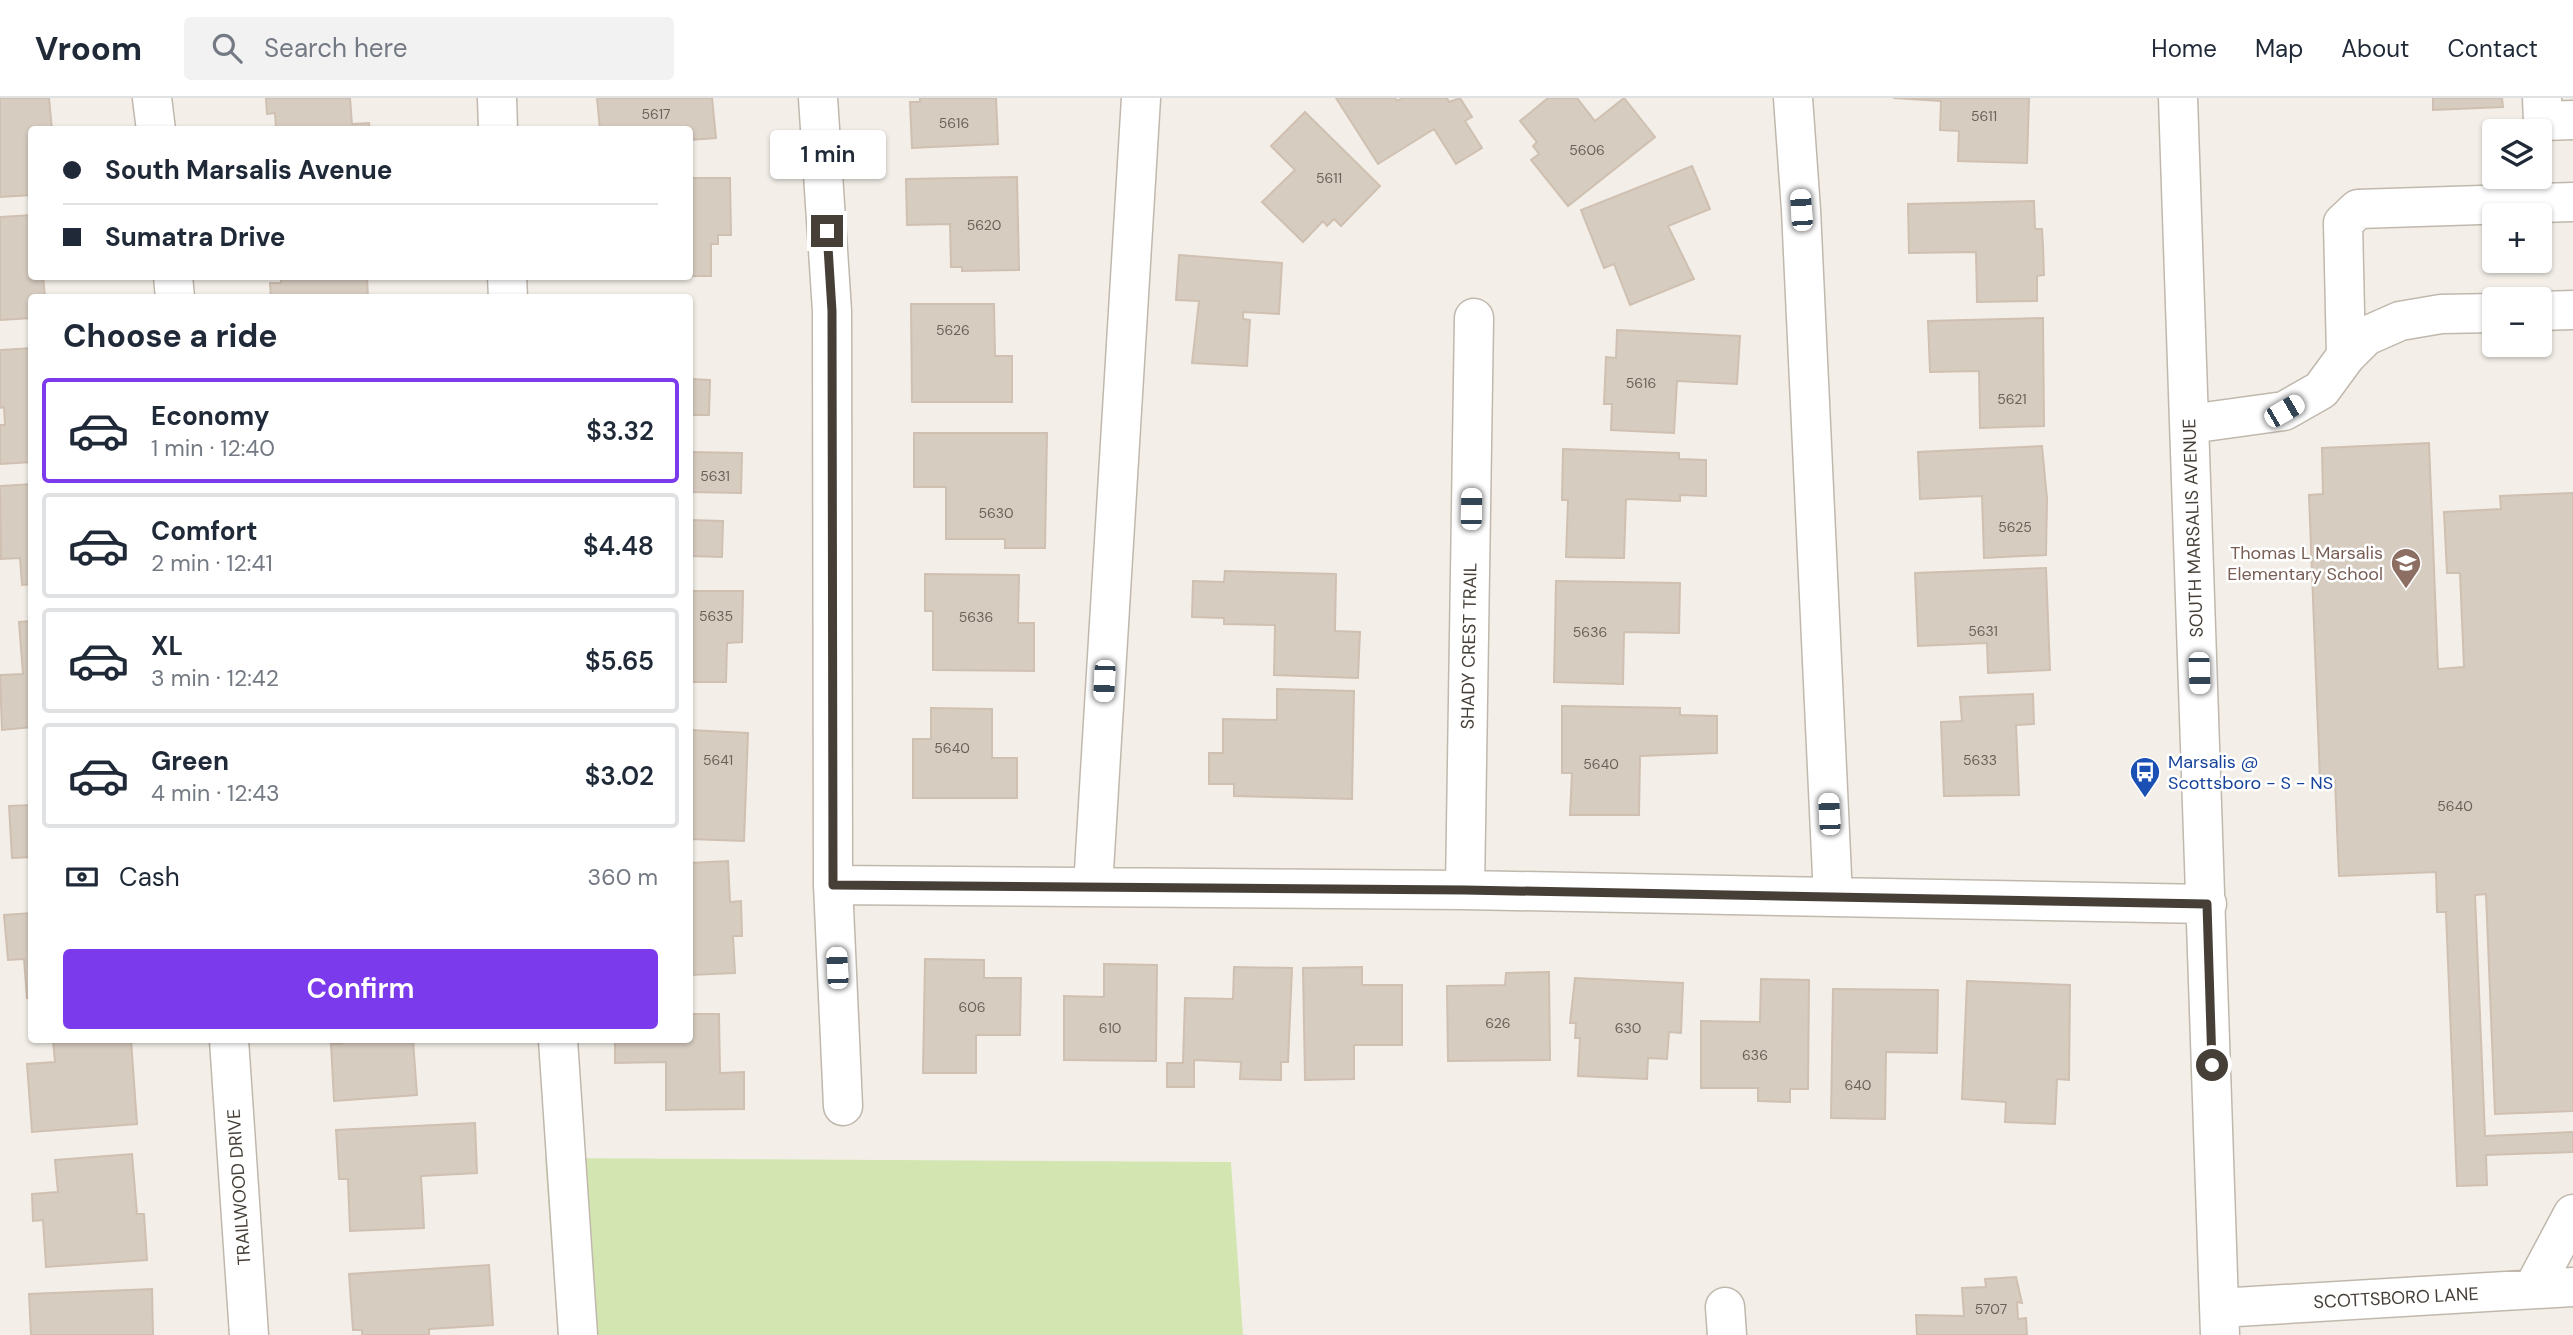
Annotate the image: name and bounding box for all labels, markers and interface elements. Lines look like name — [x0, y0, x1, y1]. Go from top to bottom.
search box — [184, 17, 674, 80]
text: Vroom — [35, 27, 142, 70]
icon: search — [208, 29, 246, 67]
text: Search here — [264, 31, 408, 65]
text: Home — [2151, 33, 2217, 64]
text: Map — [2255, 33, 2303, 64]
text: About — [2341, 33, 2410, 64]
text: Contact — [2448, 33, 2538, 64]
house number: 5617 — [641, 105, 671, 123]
house number: 5611 — [1971, 107, 1997, 125]
house number: 5616 — [939, 114, 969, 132]
map controls — [2482, 119, 2552, 357]
button: layers — [2482, 119, 2552, 189]
callout: 1 min — [769, 130, 885, 178]
text: 1 min — [801, 139, 855, 169]
house number: 5606 — [1569, 141, 1605, 159]
text: South Marsalis Avenue — [105, 153, 392, 187]
house number: 5611 — [1316, 169, 1342, 187]
car — [1790, 188, 1813, 232]
button: + — [2482, 203, 2552, 273]
route end — [811, 215, 843, 247]
house number: 5620 — [967, 216, 1001, 234]
text: Sumatra Drive — [105, 220, 285, 254]
button: − — [2482, 287, 2552, 357]
text: Choose a ride — [63, 315, 278, 357]
house number: 5626 — [936, 321, 970, 339]
house number: 5616 — [1626, 374, 1656, 392]
house number: 5621 — [1997, 390, 2027, 408]
car — [2261, 391, 2308, 431]
icon: car — [67, 399, 130, 462]
text: Economy — [151, 399, 269, 433]
text: $3.32 — [586, 414, 654, 448]
street label: SOUTH MARSALIS AVENUE — [2177, 418, 2209, 638]
text: 1 min · 12:40 — [151, 433, 275, 463]
house number: 5631 — [700, 467, 730, 485]
car — [1461, 488, 1482, 530]
house number: 5630 — [978, 504, 1014, 522]
icon: car — [67, 514, 130, 577]
text: Comfort — [151, 514, 257, 548]
house number: 5625 — [1998, 518, 2032, 536]
text: $4.48 — [583, 529, 654, 563]
place label: Thomas L Marsalis Elementary School — [2227, 541, 2383, 586]
school or university icon: Thomas L Marsalis Elementary School — [2389, 546, 2423, 590]
text: 2 min · 12:41 — [151, 548, 273, 578]
street label: SHADY CREST TRAIL — [1456, 562, 1482, 730]
house number: 5635 — [699, 607, 733, 625]
house number: 5636 — [959, 608, 993, 626]
house number: 5631 — [1968, 622, 1998, 640]
house number: 5636 — [1573, 623, 1607, 641]
icon: car — [67, 629, 130, 692]
text: XL — [151, 629, 183, 663]
text: $5.65 — [585, 644, 654, 678]
car — [2188, 652, 2211, 694]
car — [1093, 659, 1116, 703]
text: 3 min · 12:42 — [151, 663, 279, 693]
house number: 5640 — [934, 739, 970, 757]
icon: car — [67, 744, 130, 807]
text: Green — [151, 744, 229, 778]
place label: Marsalis @ Scottsboro - S - NS — [2168, 750, 2333, 795]
house number: 5641 — [703, 751, 733, 769]
house number: 5633 — [1963, 751, 1997, 769]
house number: 5640 — [1583, 755, 1619, 773]
bus stop icon: Marsalis @ Scottsboro - S - NS — [2128, 755, 2162, 799]
text: $3.02 — [585, 759, 654, 793]
text: 4 min · 12:43 — [151, 778, 280, 808]
car — [1818, 792, 1841, 836]
house number: 5640 — [2437, 797, 2473, 815]
icon: cash — [63, 858, 101, 896]
text: Cash — [119, 860, 180, 894]
text: 360 m — [588, 862, 658, 892]
car — [826, 946, 849, 990]
button: Confirm — [63, 949, 658, 1029]
house number: 606 — [958, 998, 986, 1016]
house number: 626 — [1485, 1014, 1511, 1032]
house number: 610 — [1099, 1019, 1121, 1037]
house number: 630 — [1615, 1019, 1641, 1037]
house number: 636 — [1742, 1046, 1768, 1064]
route start — [2196, 1049, 2228, 1081]
house number: 640 — [1845, 1076, 1871, 1094]
street label: TRAILWOOD DRIVE — [222, 1108, 256, 1266]
street label: SCOTTSBORO LANE — [2313, 1282, 2479, 1314]
house number: 5707 — [1975, 1300, 2007, 1318]

